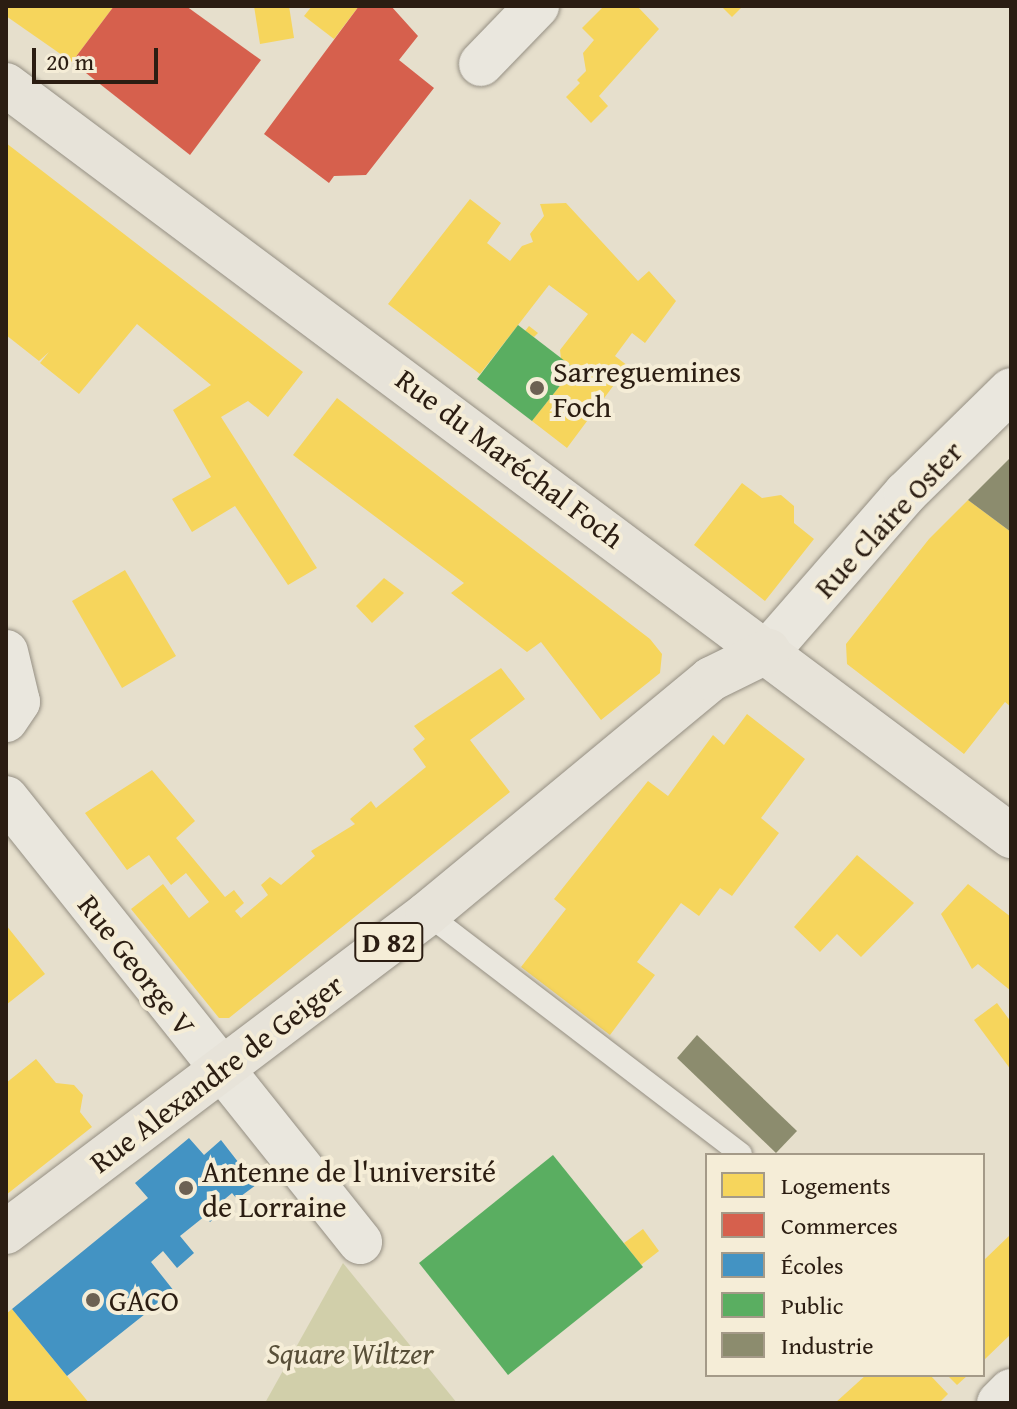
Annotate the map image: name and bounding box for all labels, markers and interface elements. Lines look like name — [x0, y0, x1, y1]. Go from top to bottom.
scale bar — [36, 32, 162, 82]
text: 20 m — [46, 44, 94, 79]
place label: Sarreguemines Foch — [553, 353, 741, 424]
street label: Rue du Maréchal Foch — [389, 361, 631, 555]
marker: Sarreguemines Foch — [528, 379, 546, 397]
street label: Rue Claire Oster — [806, 433, 970, 605]
street label: Rue George V — [71, 887, 203, 1043]
road number: D 82 — [353, 918, 425, 966]
street label: Rue Alexandre de Geiger — [82, 966, 350, 1180]
place label: Antenne de l'université de Lorraine — [202, 1153, 496, 1224]
legend — [705, 1153, 985, 1377]
text: Logements — [781, 1168, 891, 1203]
marker: Antenne de l'université de Lorraine — [177, 1179, 195, 1197]
text: Commerces — [781, 1208, 898, 1243]
text: Écoles — [781, 1248, 844, 1283]
place label: GACO — [109, 1282, 179, 1318]
text: Public — [781, 1288, 843, 1323]
marker: GACO — [84, 1291, 102, 1309]
text: Industrie — [781, 1328, 874, 1363]
park label: Square Wiltzer — [266, 1335, 434, 1371]

